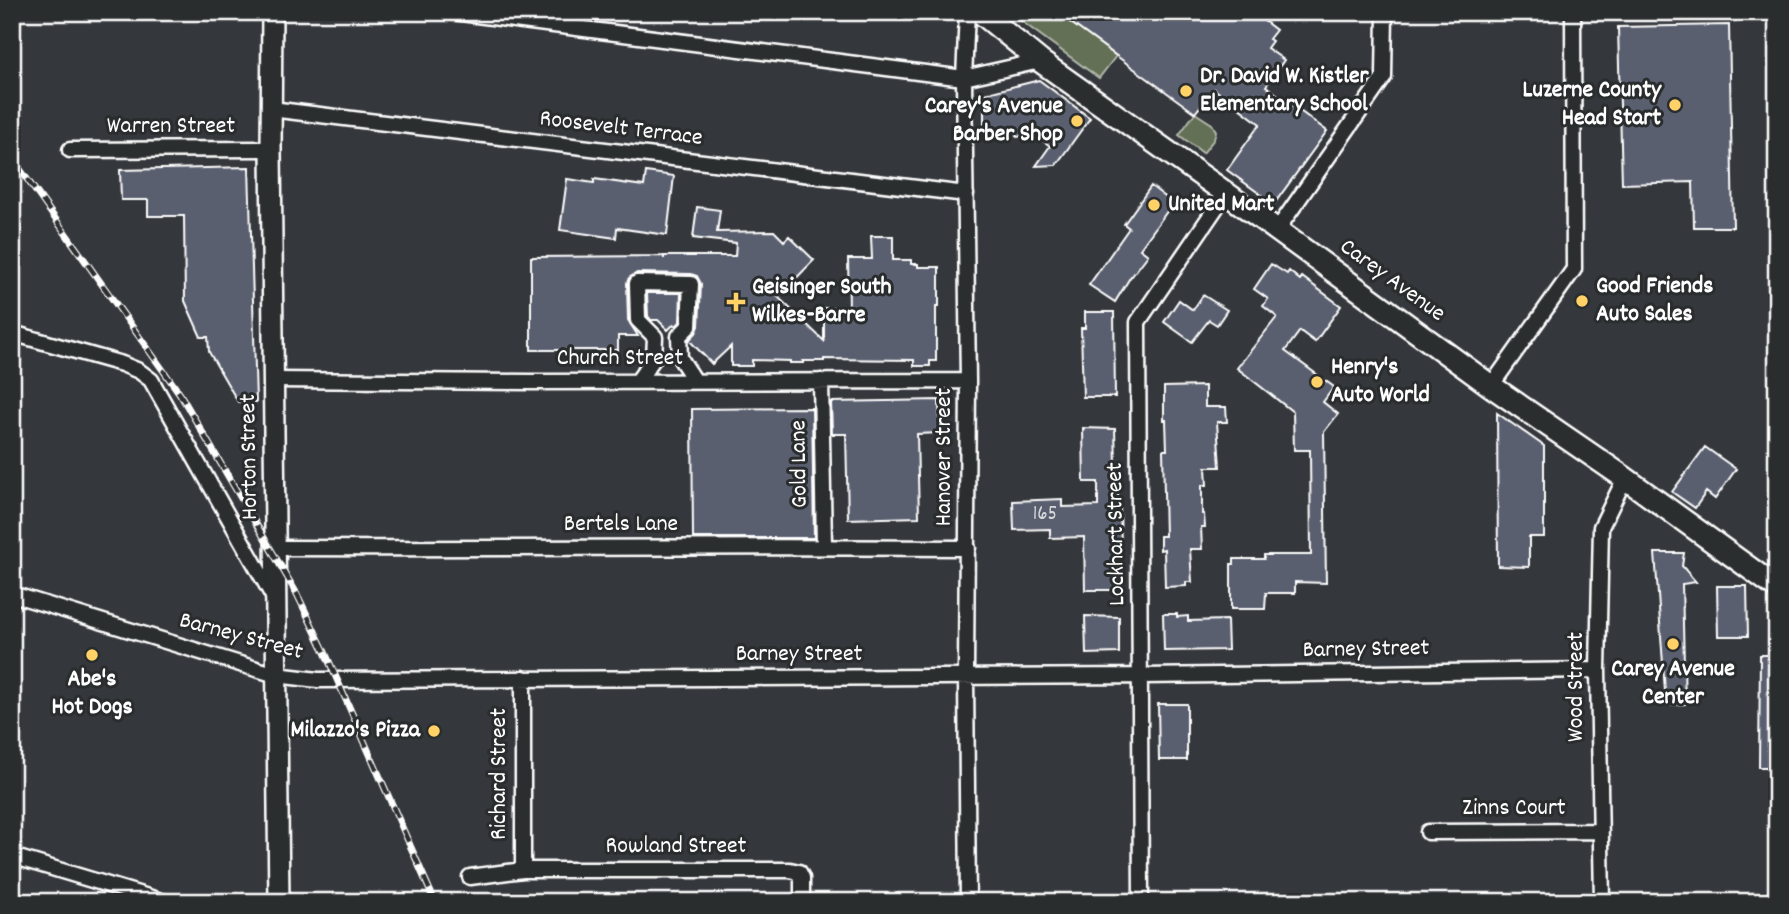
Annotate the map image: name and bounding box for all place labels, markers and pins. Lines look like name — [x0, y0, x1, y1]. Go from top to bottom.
place label: Dr. David W. Kistler Elementary School — [1200, 60, 1370, 122]
place label: Luzerne County Head Start — [1523, 74, 1662, 136]
marker: Dr. David W. Kistler Elementary School — [1178, 83, 1194, 99]
place label: Carey's Avenue Barber Shop — [925, 90, 1063, 152]
marker: Luzerne County Head Start — [1667, 97, 1683, 113]
marker: Carey's Avenue Barber Shop — [1069, 113, 1085, 129]
place label: United Mart — [1168, 188, 1274, 222]
marker: United Mart — [1146, 197, 1162, 213]
place label: Good Friends Auto Sales — [1596, 270, 1713, 332]
place label: Geisinger South Wilkes-Barre — [752, 271, 892, 333]
marker: Geisinger South Wilkes-Barre — [726, 292, 746, 312]
marker: Good Friends Auto Sales — [1574, 293, 1590, 309]
place label: Henry's Auto World — [1331, 351, 1430, 413]
marker: Henry's Auto World — [1309, 374, 1325, 390]
marker: Carey Avenue Center — [1665, 636, 1681, 652]
marker: Abe's Hot Dogs — [84, 647, 100, 663]
place label: Carey Avenue Center — [1611, 653, 1735, 715]
place label: Abe's Hot Dogs — [52, 663, 133, 725]
place label: Milazzo's Pizza — [291, 714, 421, 748]
marker: Milazzo's Pizza — [426, 723, 442, 739]

